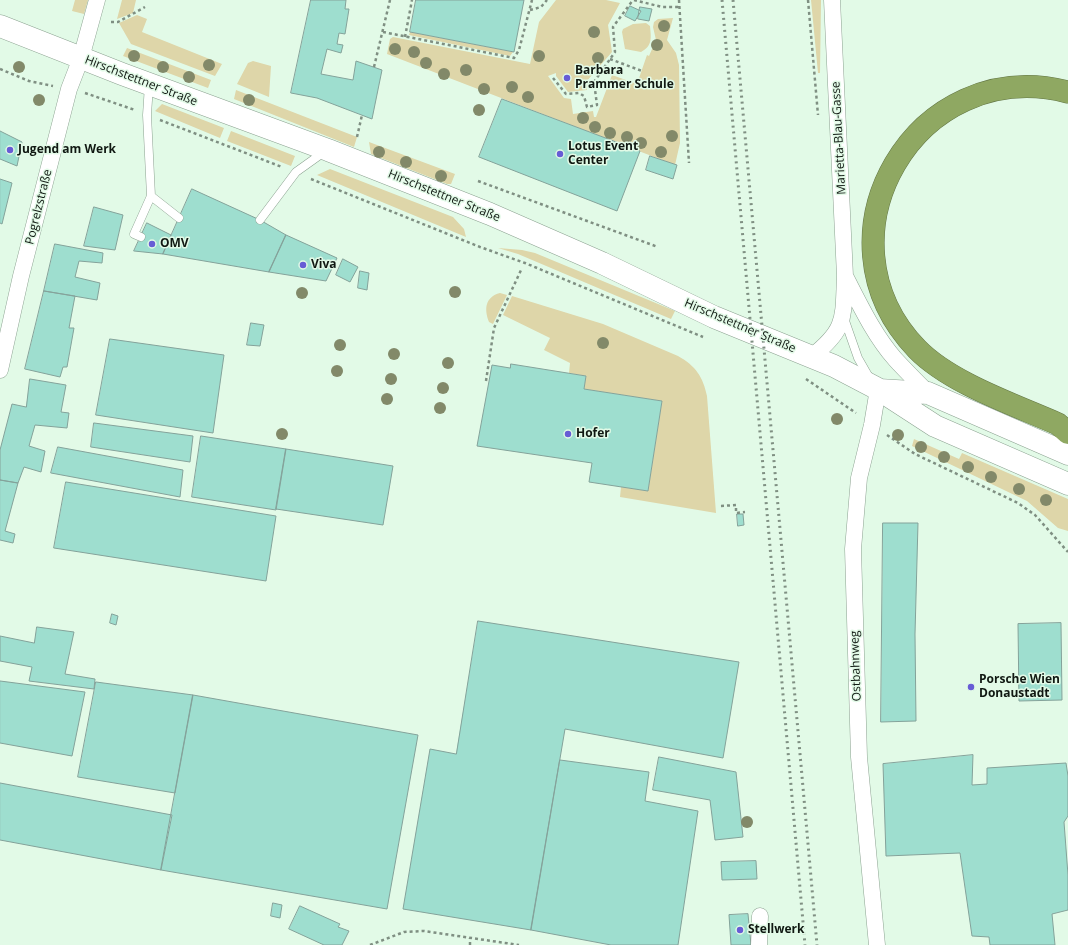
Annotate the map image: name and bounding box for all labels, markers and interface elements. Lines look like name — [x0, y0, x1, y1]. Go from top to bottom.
street label: Hirschstettner Straße — [83, 53, 199, 109]
place label: Barbara Prammer Schule — [575, 64, 674, 92]
marker: Barbara Prammer Schule — [562, 73, 572, 83]
street label: Marietta-Blau-Gasse — [829, 81, 849, 195]
place label: Lotus Event Center — [568, 140, 638, 168]
place label: Jugend am Werk — [18, 143, 116, 157]
marker: Jugend am Werk — [5, 145, 15, 155]
marker: Lotus Event Center — [555, 149, 565, 159]
street label: Hirschstettner Straße — [386, 167, 502, 225]
street label: Pogrelzstraße — [23, 168, 55, 246]
place label: OMV — [160, 237, 189, 251]
marker: OMV — [147, 239, 157, 249]
place label: Viva — [311, 258, 337, 272]
marker: Viva — [298, 260, 308, 270]
street label: Hirschstettner Straße — [682, 296, 798, 356]
place label: Hofer — [576, 427, 610, 441]
marker: Hofer — [563, 429, 573, 439]
street label: Ostbahnweg — [848, 630, 864, 702]
place label: Porsche Wien Donaustadt — [979, 673, 1060, 701]
marker: Porsche Wien Donaustadt — [966, 682, 976, 692]
place label: Stellwerk — [748, 923, 804, 937]
marker: Stellwerk — [735, 925, 745, 935]

